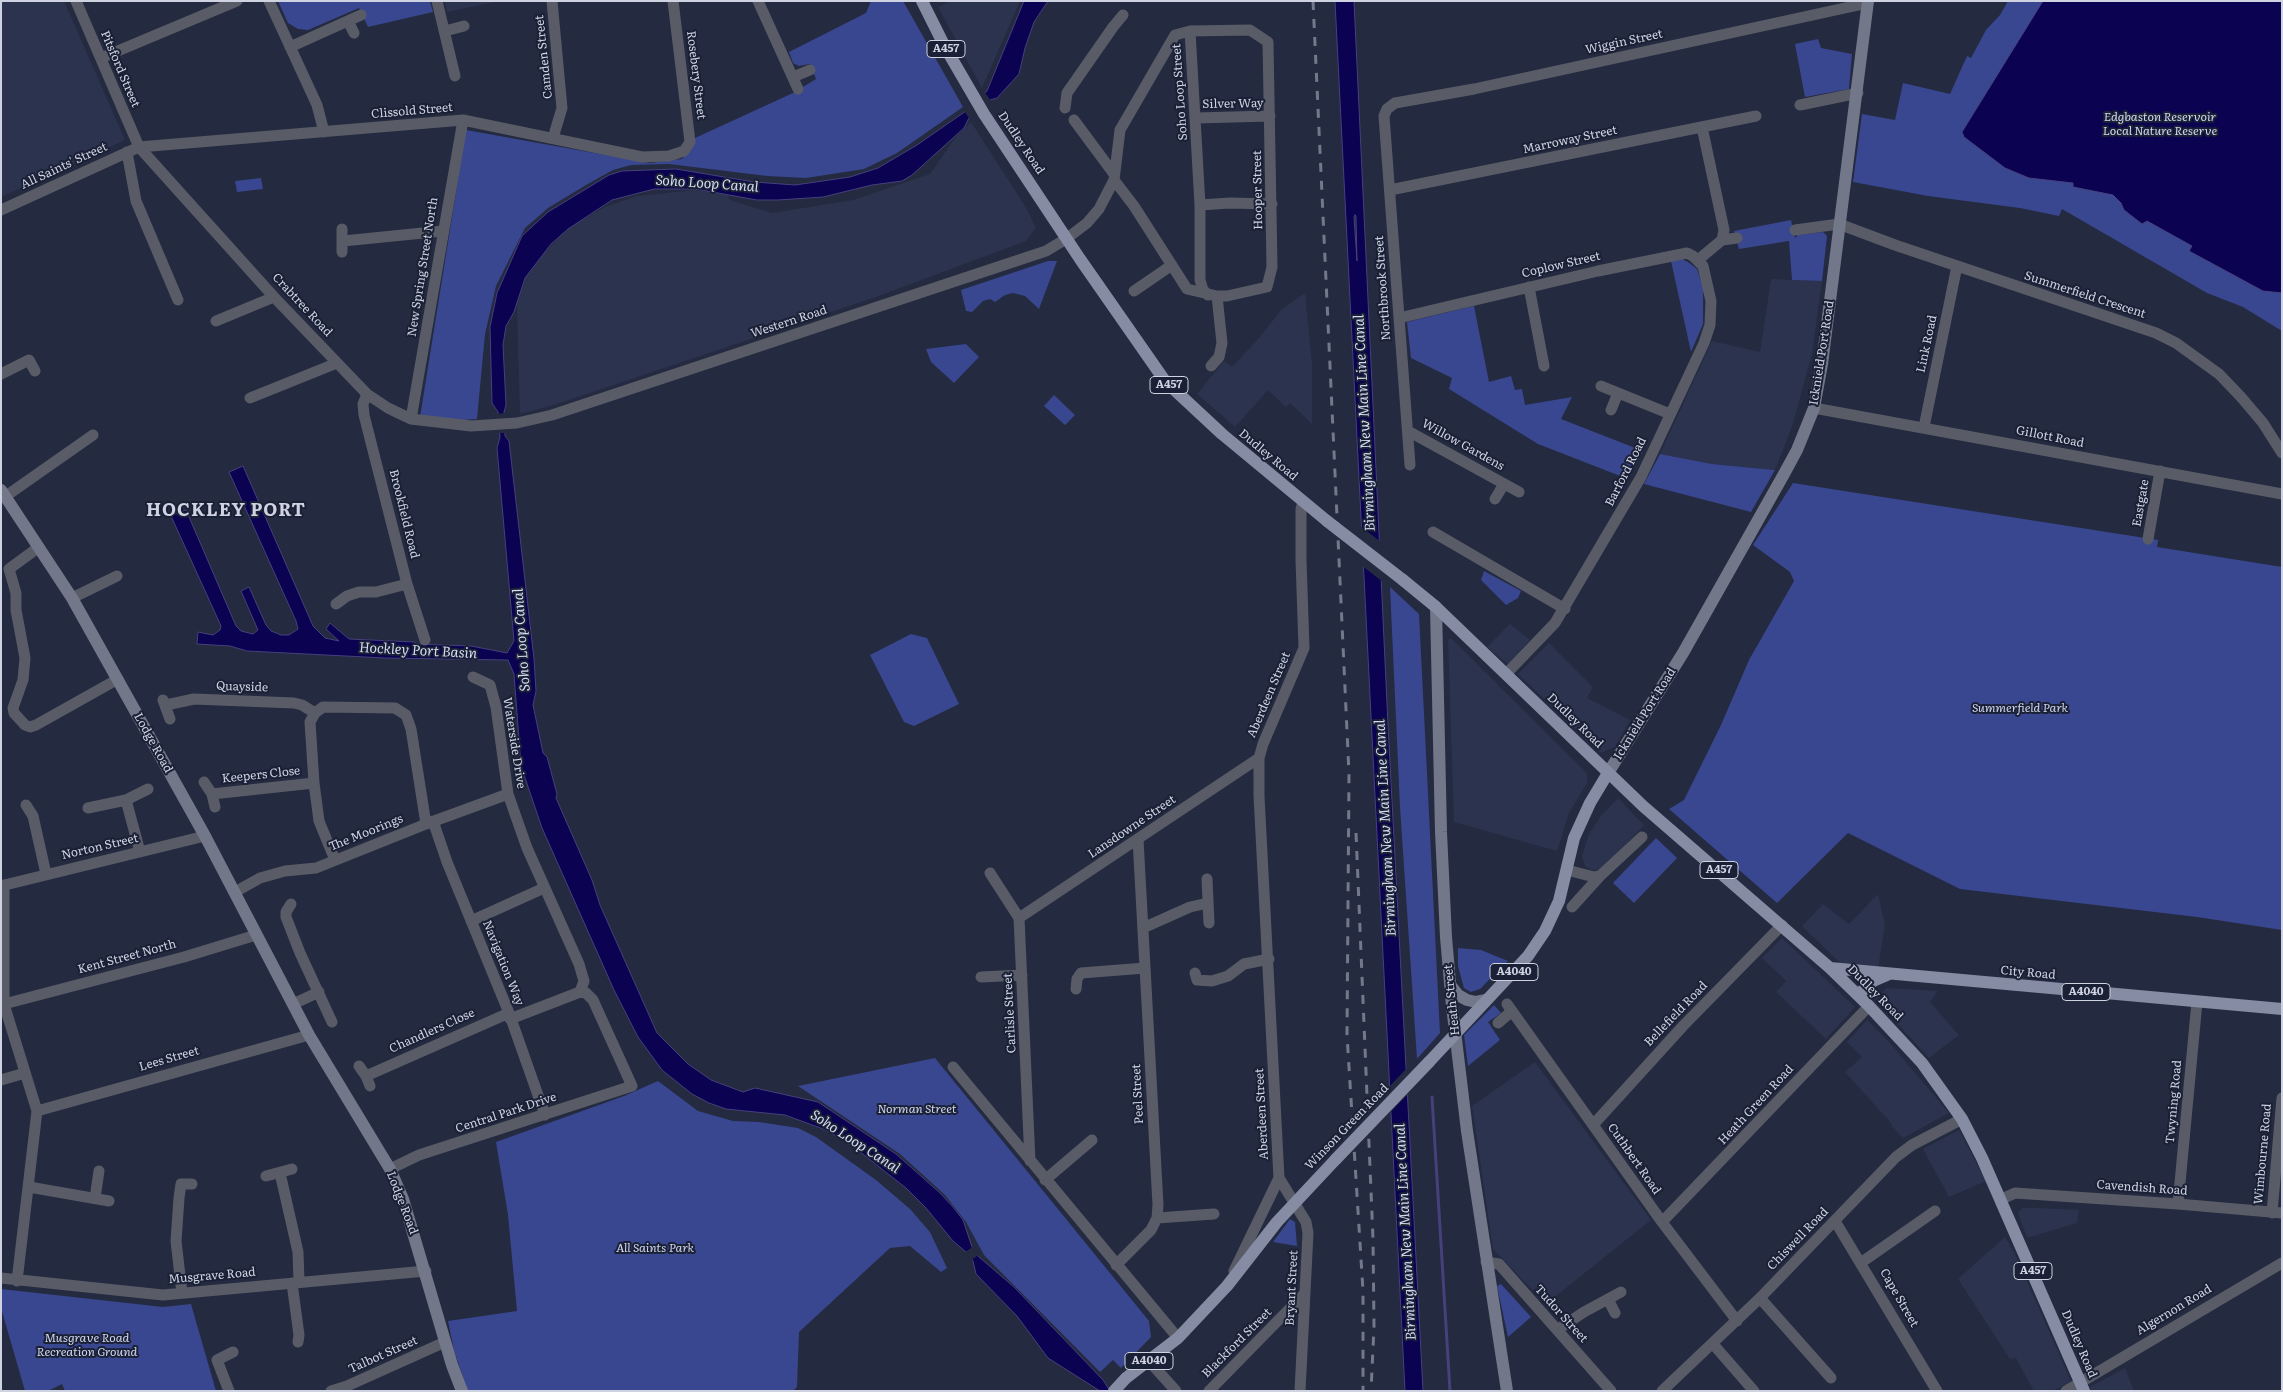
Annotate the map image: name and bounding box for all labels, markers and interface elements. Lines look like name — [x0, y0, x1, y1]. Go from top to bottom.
street label: Camden Street — [532, 14, 556, 100]
street label: Wiggin Street — [1584, 27, 1664, 57]
street label: Pitsford Street — [97, 28, 143, 110]
street label: Rosebery Street — [683, 30, 709, 120]
road number: A457 — [927, 41, 965, 58]
street label: Soho Loop Street — [1169, 43, 1191, 141]
street label: Silver Way — [1202, 96, 1264, 112]
street label: Clissold Street — [371, 100, 453, 122]
street label: Dudley Road — [995, 109, 1047, 177]
park label: Edgbaston Reservoir Local Nature Reserve — [2103, 110, 2217, 138]
street label: Marroway Street — [1522, 123, 1618, 157]
street label: All Saints' Street — [18, 140, 110, 192]
street label: Hooper Street — [1250, 150, 1266, 230]
water label: Soho Loop Canal — [655, 172, 759, 196]
street label: New Spring Street North — [405, 196, 441, 338]
street label: Northbrook Street — [1372, 235, 1394, 341]
street label: Coplow Street — [1520, 249, 1602, 281]
street label: Summerfield Crescent — [2022, 269, 2148, 321]
street label: Crabtree Road — [269, 270, 335, 340]
street label: Icknield Port Road — [1807, 300, 1837, 406]
street label: Western Road — [749, 303, 829, 341]
water label: Birmingham New Main Line Canal — [1351, 314, 1379, 532]
street label: Link Road — [1914, 314, 1940, 374]
road number: A457 — [1150, 376, 1188, 394]
street label: Willow Gardens — [1419, 416, 1507, 474]
street label: Gillott Road — [2015, 423, 2085, 451]
street label: Dudley Road — [1236, 426, 1300, 484]
street label: Barford Road — [1602, 435, 1650, 509]
street label: Brookfield Road — [386, 468, 422, 560]
street label: Eastgate — [2130, 478, 2152, 528]
district label: HOCKLEY PORT — [144, 500, 308, 522]
water label: Soho Loop Canal — [510, 588, 534, 692]
water label: Hockley Port Basin — [359, 640, 477, 662]
street label: Aberdeen Street — [1244, 650, 1294, 740]
street label: Icknield Port Road — [1611, 665, 1679, 763]
street label: Quayside — [216, 679, 268, 695]
street label: Dudley Road — [1544, 691, 1606, 751]
street label: Waterside Drive — [500, 696, 528, 790]
park label: Summerfield Park — [1972, 701, 2068, 715]
street label: Lodge Road — [131, 711, 175, 775]
water label: Birmingham New Main Line Canal — [1372, 719, 1400, 937]
street label: Keepers Close — [221, 764, 301, 786]
street label: Lansdowne Street — [1085, 792, 1179, 862]
street label: The Moorings — [327, 812, 405, 854]
street label: Norton Street — [60, 831, 140, 863]
road number: A457 — [1700, 862, 1738, 878]
street label: Navigation Way — [479, 918, 527, 1008]
street label: Kent Street North — [76, 937, 178, 977]
street label: Dudley Road — [1844, 962, 1906, 1024]
street label: City Road — [2000, 963, 2056, 983]
street label: Heath Street — [1441, 964, 1463, 1036]
road number: A4040 — [1490, 964, 1538, 980]
street label: Carlisle Street — [1001, 973, 1019, 1053]
street label: Bellefield Road — [1641, 979, 1711, 1049]
road number: A4040 — [2062, 984, 2110, 1000]
street label: Chandlers Close — [387, 1006, 477, 1056]
street label: Lees Street — [137, 1044, 201, 1074]
street label: Twyning Road — [2163, 1059, 2185, 1145]
street label: Heath Green Road — [1715, 1062, 1797, 1148]
street label: Peel Street — [1129, 1064, 1147, 1124]
street label: Aberdeen Street — [1252, 1068, 1272, 1160]
street label: Winson Green Road — [1302, 1081, 1392, 1173]
street label: Central Park Drive — [454, 1090, 558, 1136]
park label: Norman Street — [877, 1102, 957, 1116]
street label: Wimbourne Road — [2251, 1103, 2275, 1205]
water label: Soho Loop Canal — [807, 1107, 903, 1177]
street label: Cuthbert Road — [1604, 1121, 1664, 1197]
water label: Birmingham New Main Line Canal — [1392, 1123, 1420, 1341]
street label: Lodge Road — [383, 1170, 421, 1236]
street label: Cavendish Road — [2096, 1178, 2188, 1198]
street label: Chiswell Road — [1765, 1205, 1831, 1273]
park label: All Saints Park — [616, 1241, 694, 1255]
street label: Bryant Street — [1283, 1250, 1301, 1326]
road number: A457 — [2014, 1262, 2052, 1280]
street label: Musgrave Road — [168, 1265, 256, 1287]
street label: Cape Street — [1877, 1266, 1921, 1330]
street label: Tudor Street — [1531, 1282, 1591, 1346]
street label: Algernon Road — [2134, 1282, 2214, 1338]
street label: Blackford Street — [1199, 1305, 1275, 1381]
street label: Dudley Road — [2058, 1308, 2100, 1380]
park label: Musgrave Road Recreation Ground — [37, 1331, 137, 1359]
street label: Talbot Street — [346, 1333, 420, 1377]
road number: A4040 — [1125, 1352, 1173, 1370]

